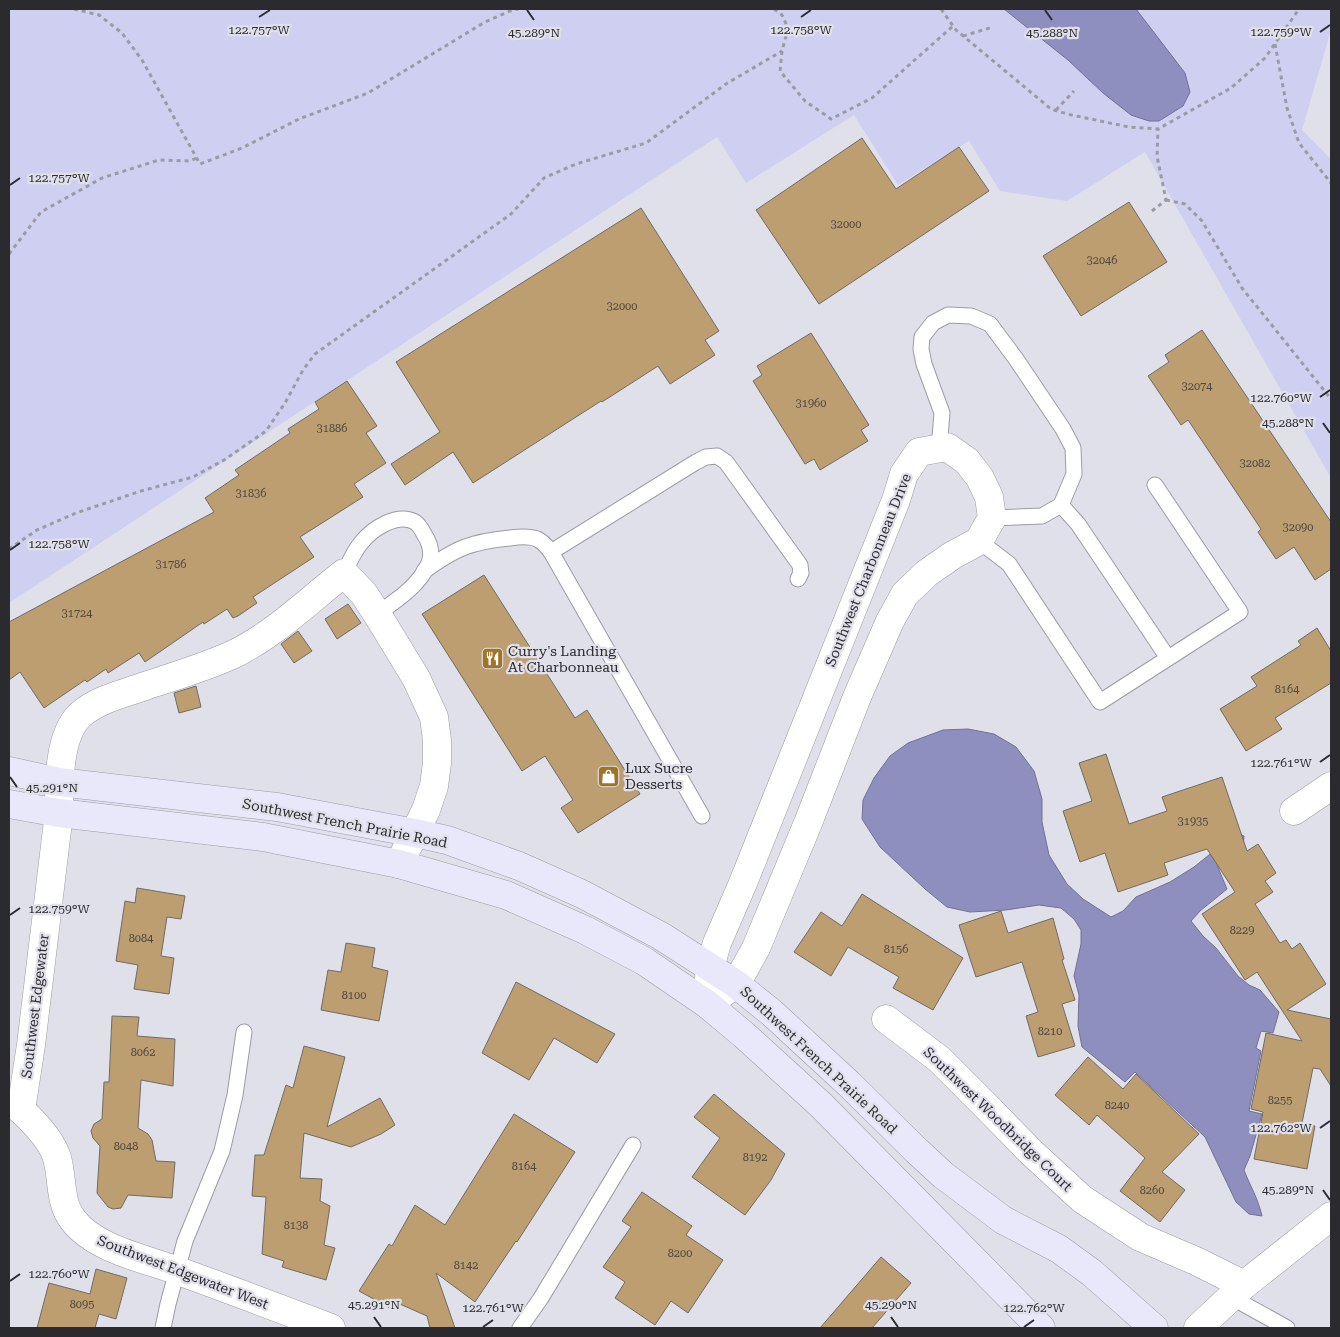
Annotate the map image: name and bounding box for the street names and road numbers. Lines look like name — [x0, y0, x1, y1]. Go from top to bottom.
street label: Southwest Charbonneau Drive — [822, 471, 914, 669]
street label: Southwest French Prairie Road — [241, 795, 449, 851]
street label: Southwest Edgewater — [18, 933, 52, 1079]
street label: Southwest French Prairie Road — [737, 983, 901, 1137]
street label: Southwest Woodbridge Court — [920, 1044, 1076, 1194]
street label: Southwest Edgewater West — [95, 1232, 271, 1312]

